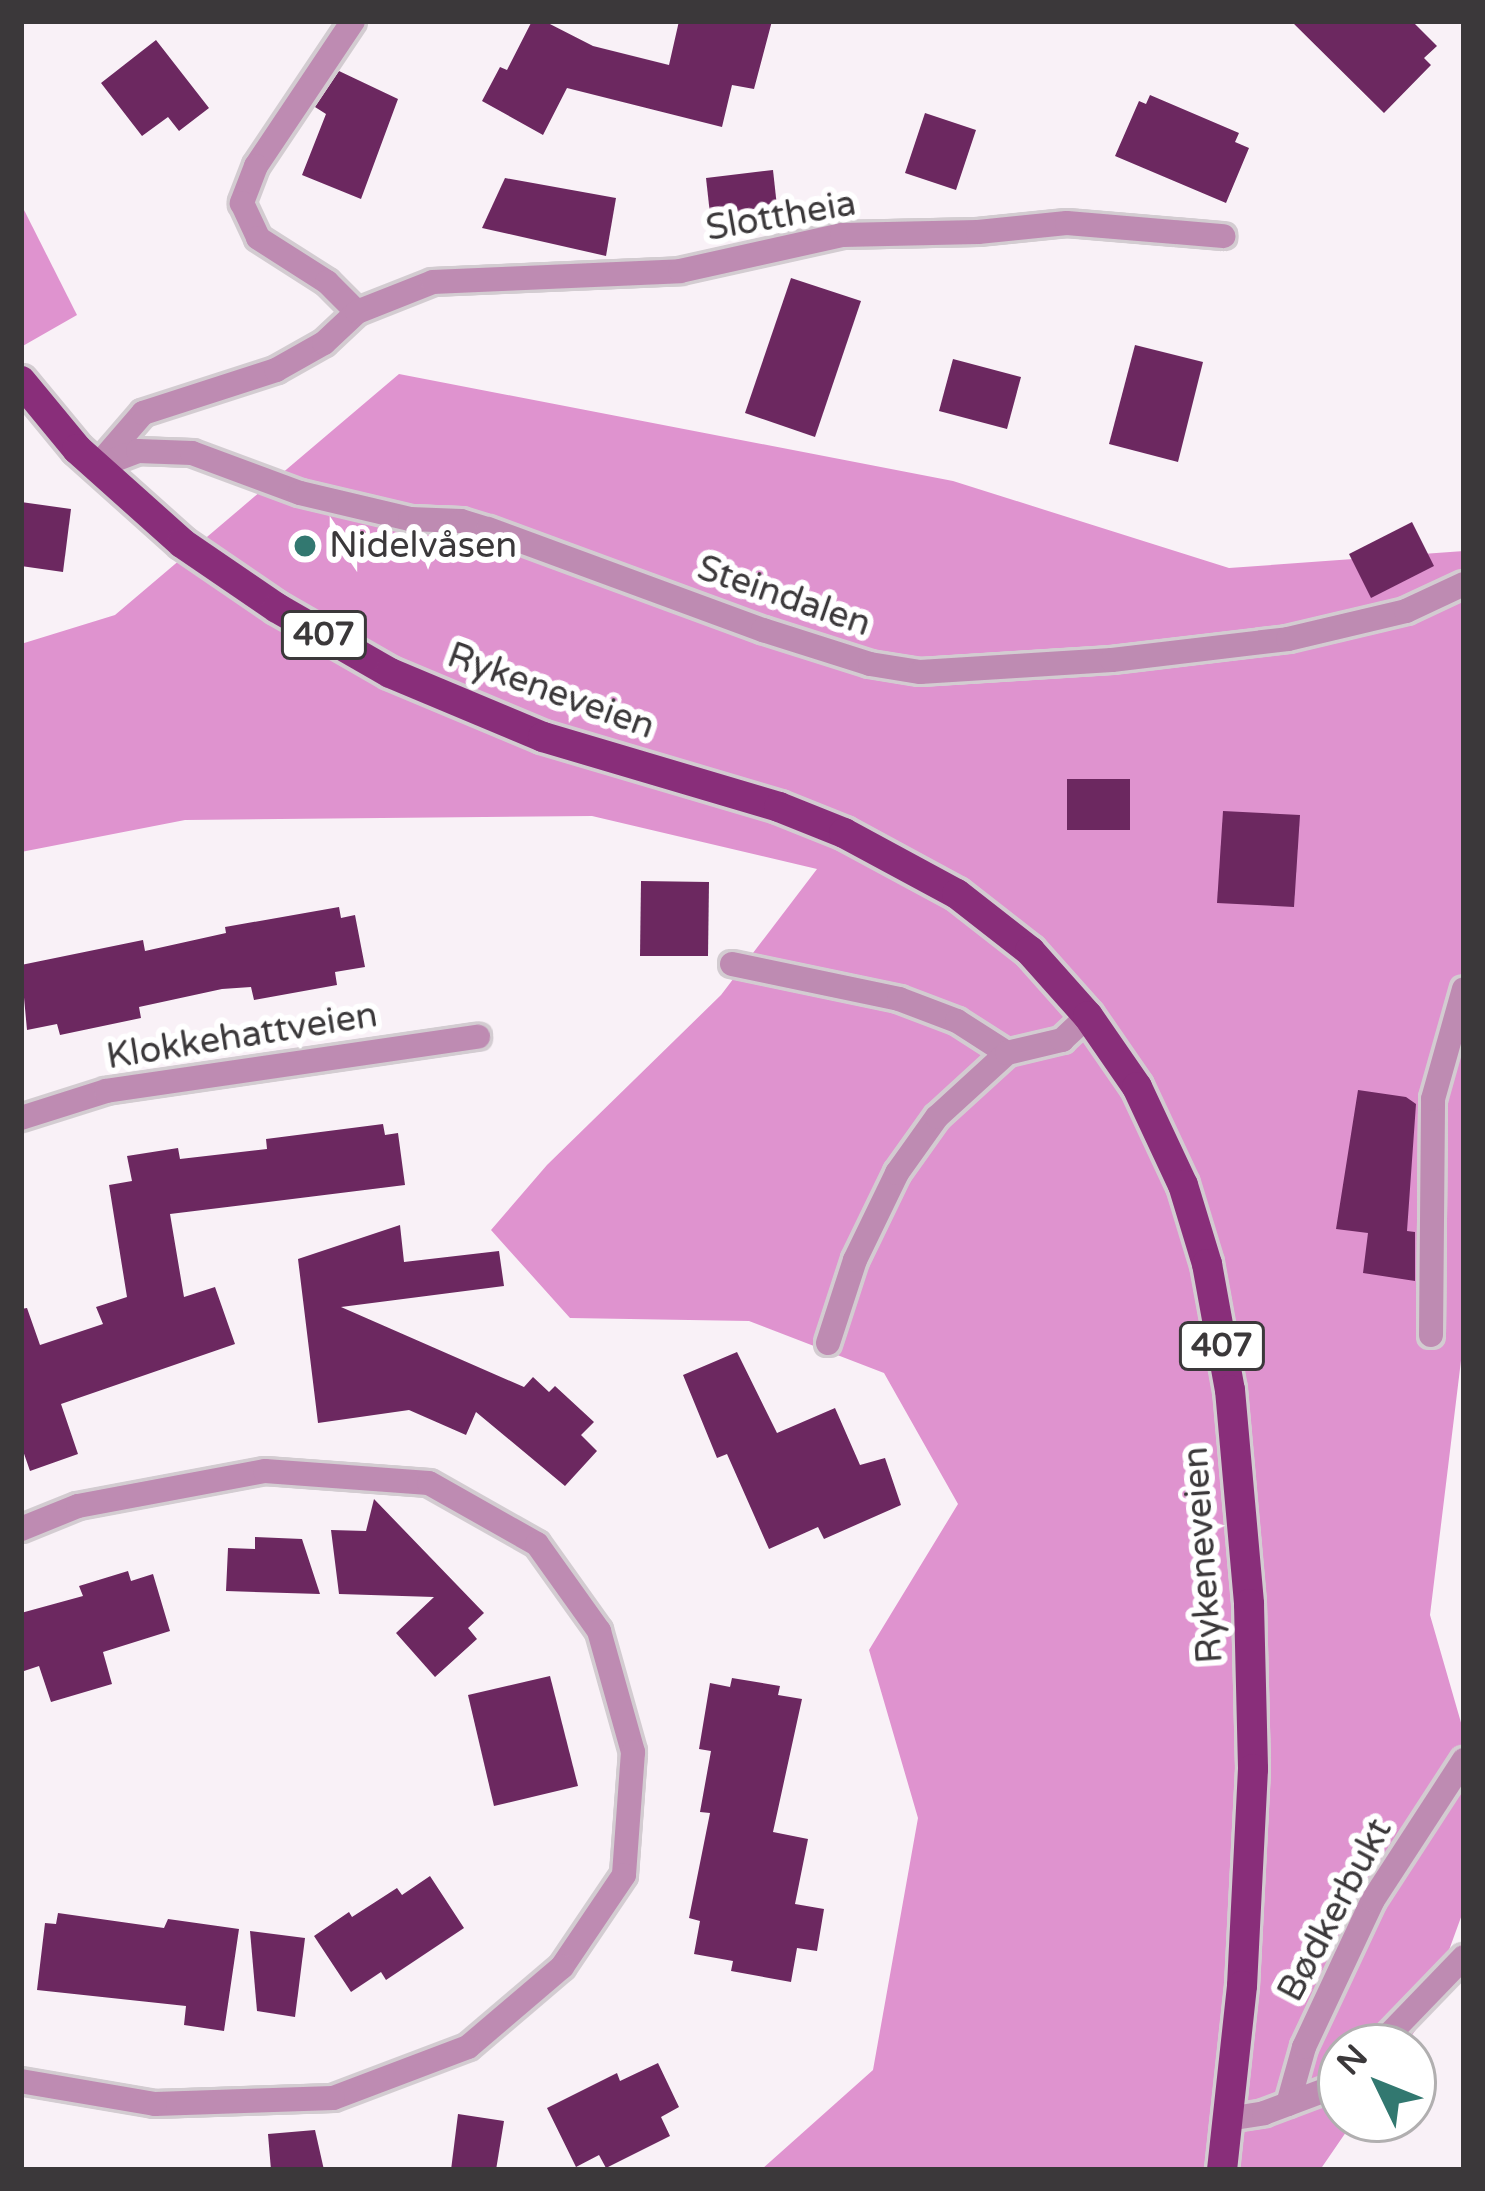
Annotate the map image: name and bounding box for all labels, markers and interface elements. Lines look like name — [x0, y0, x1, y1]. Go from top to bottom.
street label: Slottheia — [703, 182, 859, 250]
place label: Nidelvåsen — [329, 524, 517, 568]
marker: Nidelvåsen — [292, 533, 318, 559]
street label: Steindalen — [692, 546, 876, 646]
road number: 407 — [279, 608, 369, 662]
street label: Rykeneveien — [442, 634, 660, 748]
street label: Klokkehattveien — [103, 993, 381, 1079]
road number: 407 — [1177, 1319, 1267, 1373]
street label: Rykeneveien — [1174, 1445, 1232, 1665]
street label: Bødkerbukt — [1269, 1811, 1401, 2009]
north arrow — [1317, 2023, 1437, 2143]
text: N — [1329, 2037, 1376, 2083]

